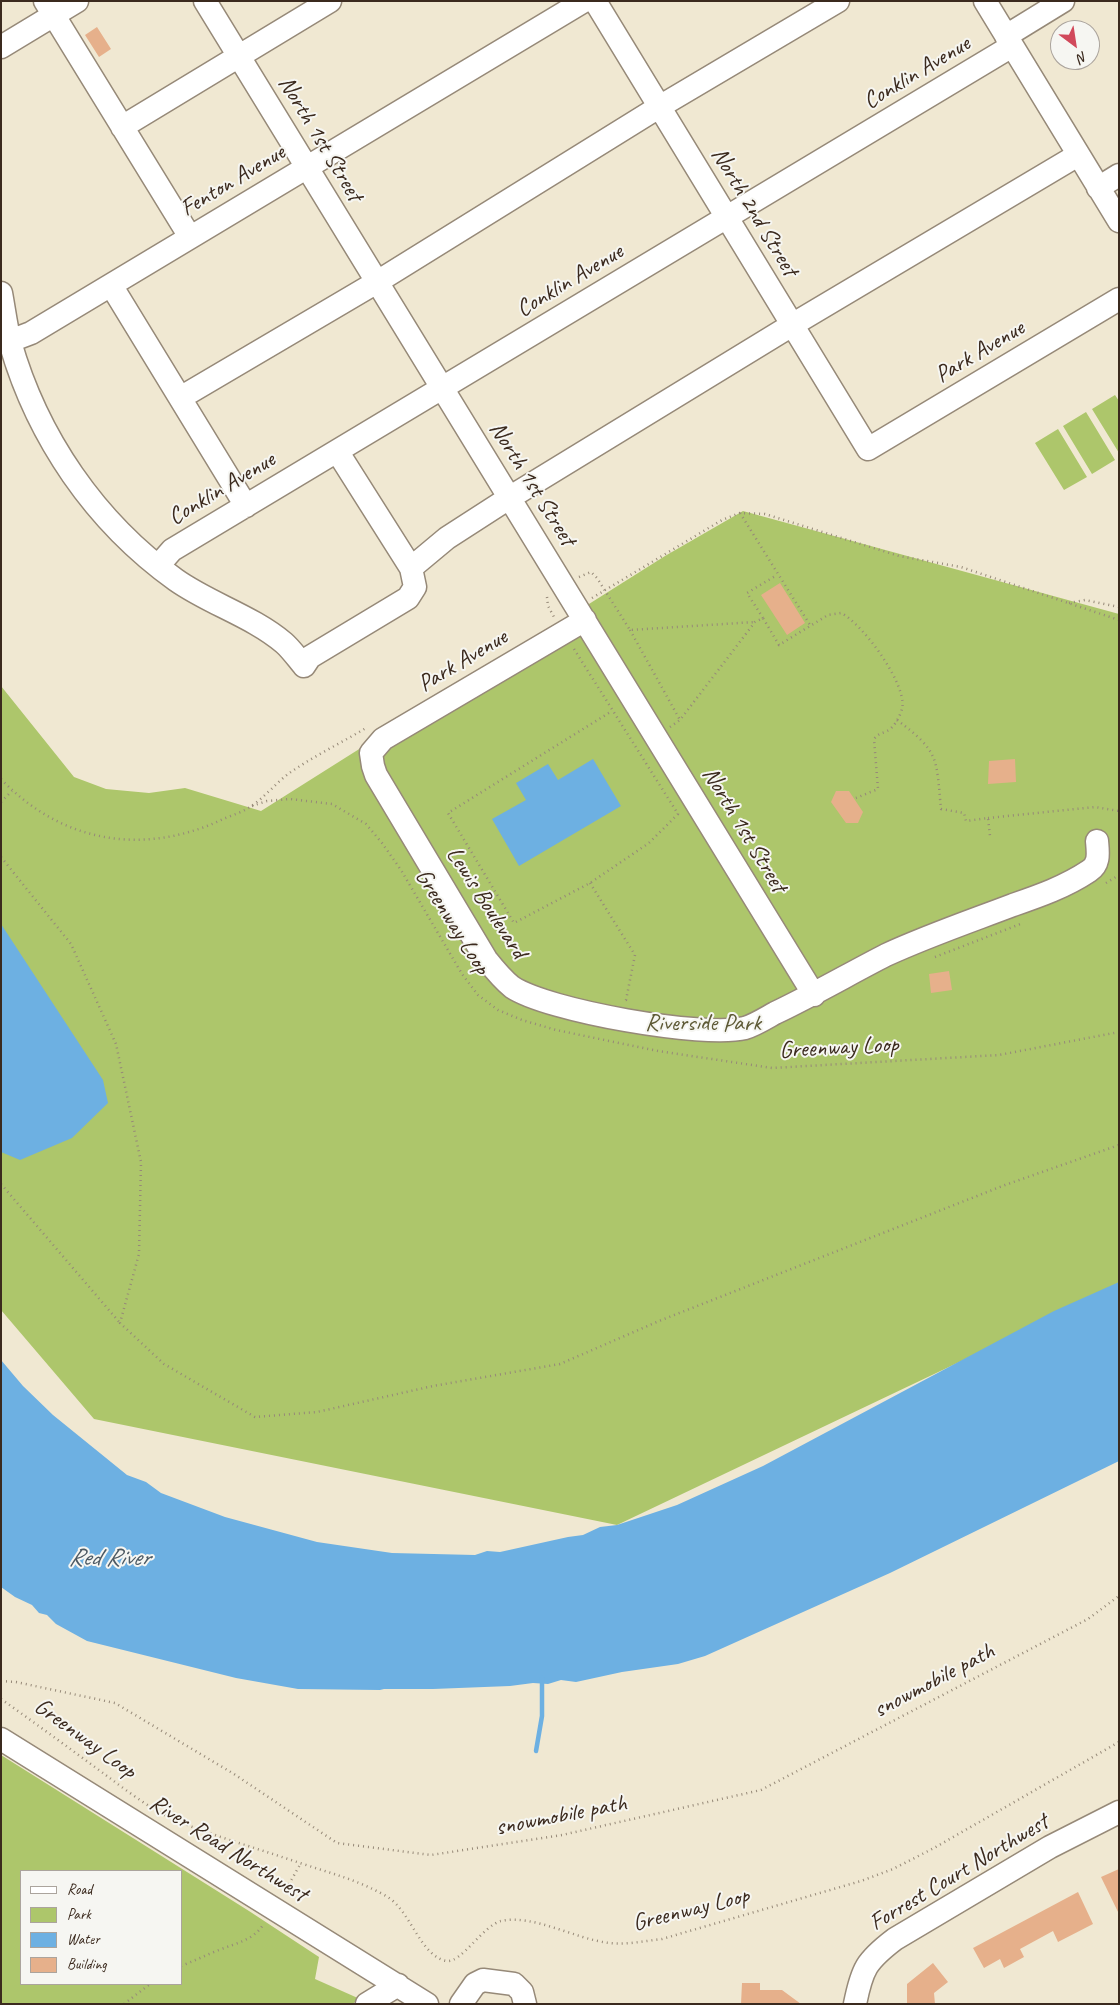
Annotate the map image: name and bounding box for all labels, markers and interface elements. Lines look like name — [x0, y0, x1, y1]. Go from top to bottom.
north arrow — [1050, 20, 1100, 70]
street label: Conklin Avenue — [858, 30, 976, 116]
text: N — [1074, 48, 1091, 67]
street label: North 1st Street — [271, 71, 369, 207]
street label: Fenton Avenue — [175, 138, 291, 224]
street label: North 2nd Street — [704, 142, 804, 282]
street label: Conklin Avenue — [511, 238, 629, 324]
street label: Park Avenue — [930, 314, 1030, 390]
street label: North 1st Street — [482, 417, 582, 551]
street label: Conklin Avenue — [163, 446, 281, 532]
street label: Park Avenue — [413, 623, 513, 699]
street label: North 1st Street — [695, 762, 793, 898]
street label: Lewis Boulevard — [439, 842, 533, 964]
street label: Greenway Loop — [408, 864, 496, 980]
park label: Riverside Park — [645, 1010, 761, 1038]
street label: Greenway Loop — [779, 1031, 899, 1065]
water label: Red River — [69, 1543, 149, 1573]
street label: snowmobile path — [869, 1637, 999, 1725]
street label: Greenway Loop — [28, 1692, 142, 1786]
street label: River Road Northwest — [144, 1789, 312, 1909]
street label: snowmobile path — [493, 1789, 629, 1843]
street label: Forrest Court Northwest — [864, 1808, 1054, 1938]
legend — [20, 1870, 182, 1985]
text: Road — [67, 1880, 92, 1899]
street label: Greenway Loop — [630, 1882, 752, 1938]
text: Park — [67, 1905, 91, 1924]
text: Water — [67, 1930, 100, 1949]
text: Building — [67, 1955, 106, 1974]

